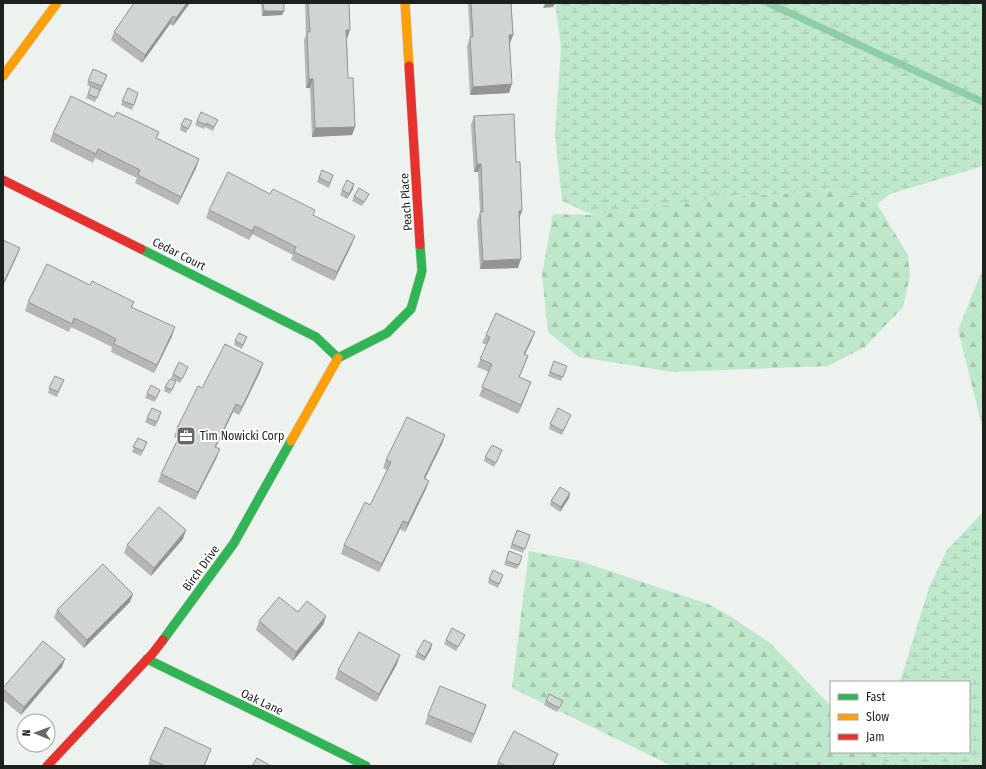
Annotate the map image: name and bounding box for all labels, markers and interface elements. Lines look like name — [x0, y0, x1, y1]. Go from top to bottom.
street label: Peach Place — [397, 173, 415, 231]
street label: Cedar Court — [150, 235, 208, 273]
office icon: Tim Nowicki Corp — [175, 425, 197, 447]
place label: Tim Nowicki Corp — [200, 429, 284, 443]
street label: Birch Drive — [180, 542, 222, 594]
legend — [830, 681, 970, 753]
street label: Oak Lane — [239, 686, 285, 718]
text: Fast — [866, 690, 885, 704]
text: Slow — [866, 710, 889, 724]
north arrow — [16, 713, 56, 753]
text: N — [20, 729, 33, 736]
text: Jam — [866, 730, 884, 744]

